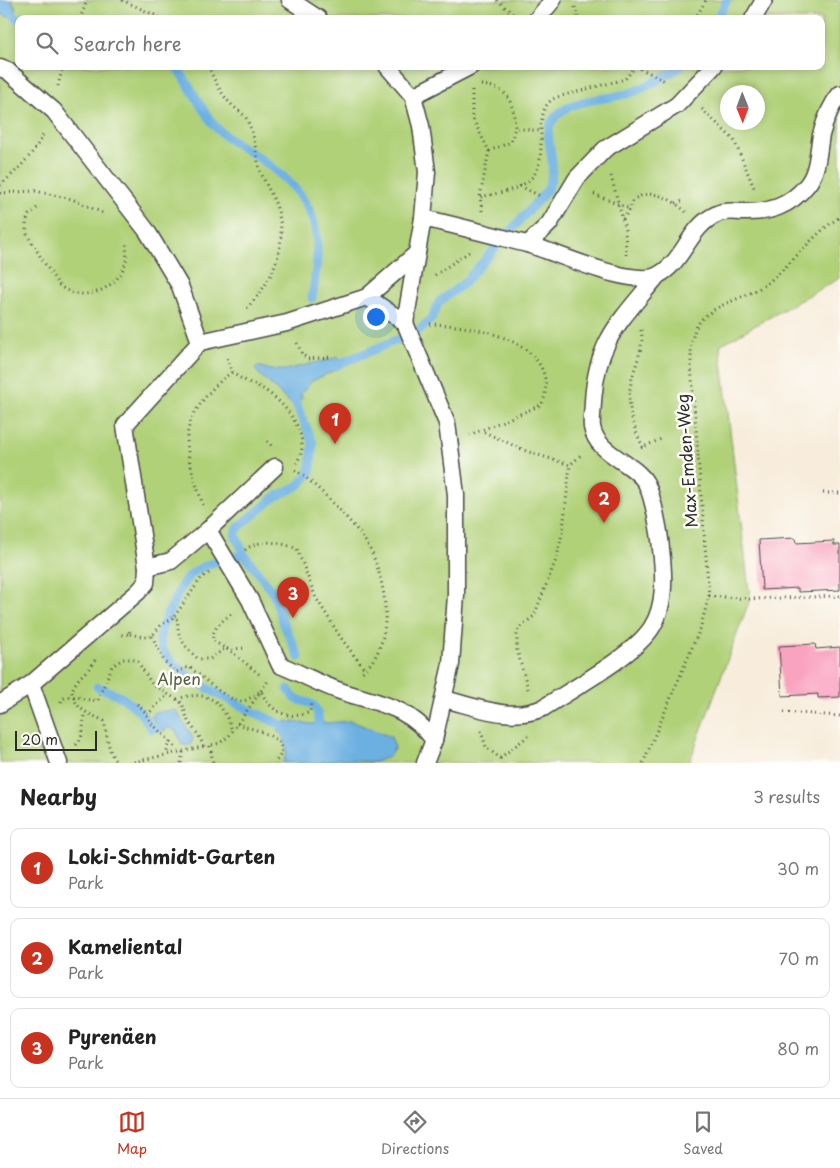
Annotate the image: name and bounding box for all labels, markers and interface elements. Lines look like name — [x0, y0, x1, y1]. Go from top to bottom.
search box — [15, 15, 825, 70]
icon: search — [33, 29, 61, 57]
text: Search here — [73, 29, 182, 57]
north arrow — [720, 85, 765, 130]
your location — [363, 304, 389, 330]
street label: Max-Emden-Weg — [669, 393, 703, 529]
pin: 1 — [319, 403, 351, 444]
pin: 2 — [588, 482, 620, 523]
pin: 3 — [277, 577, 309, 618]
park label: Alpen — [157, 666, 201, 690]
scale bar — [15, 728, 98, 751]
text: 20 m — [22, 729, 58, 750]
text: Nearby — [20, 780, 97, 812]
text: 3 results — [753, 784, 820, 808]
text: Loki-Schmidt-Garten — [68, 842, 275, 870]
text: 1 — [33, 856, 41, 880]
text: 30 m — [777, 856, 819, 880]
text: Park — [68, 870, 104, 894]
text: Kameliental — [68, 932, 182, 960]
text: 2 — [31, 946, 43, 970]
text: 70 m — [779, 946, 819, 970]
text: Park — [68, 960, 104, 984]
text: Pyrenäen — [68, 1022, 157, 1050]
text: 3 — [32, 1036, 42, 1060]
text: 80 m — [777, 1036, 819, 1060]
text: Park — [68, 1050, 104, 1074]
tab: Map — [117, 1108, 147, 1159]
tab: Directions — [381, 1108, 449, 1159]
tab: Saved — [683, 1108, 723, 1159]

